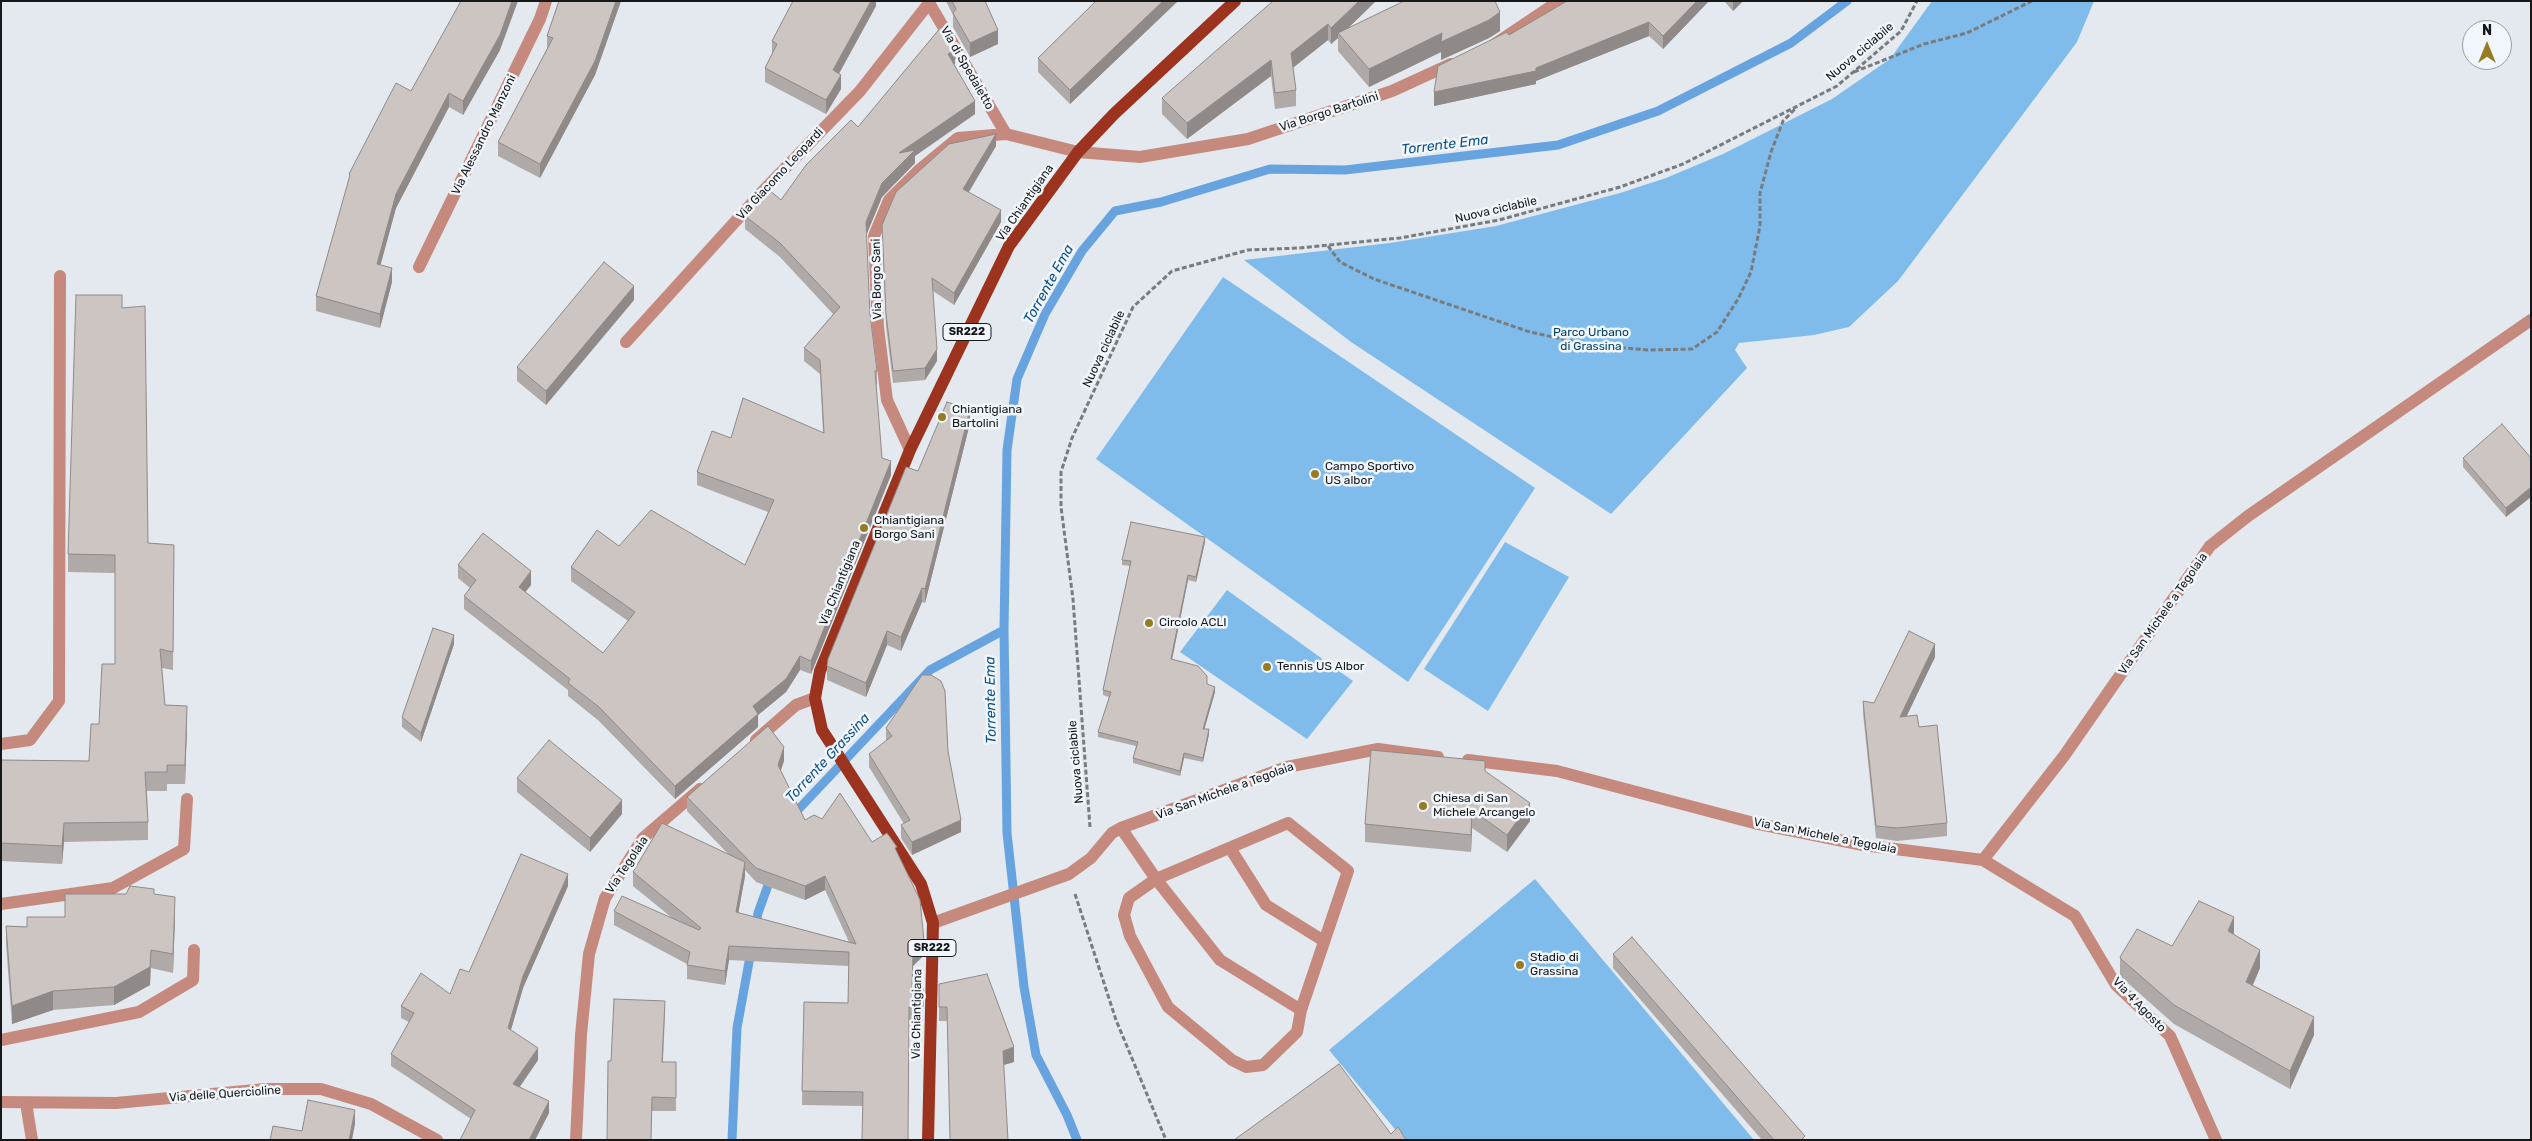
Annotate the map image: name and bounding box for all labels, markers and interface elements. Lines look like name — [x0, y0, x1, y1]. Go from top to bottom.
street label: Nuova ciclabile — [1823, 20, 1897, 84]
north arrow — [2462, 20, 2512, 70]
text: N — [2482, 22, 2492, 39]
street label: Via di Spedaletto — [937, 24, 997, 112]
street label: Via Alessandro Manzoni — [449, 73, 519, 197]
street label: Via Borgo Bartolini — [1278, 89, 1380, 135]
street label: Via Giacomo Leopardi — [734, 125, 826, 223]
water label: Torrente Ema — [1401, 131, 1489, 159]
street label: Via Chiantigiana — [993, 162, 1057, 244]
street label: Nuova ciclabile — [1454, 194, 1538, 226]
street label: Via Borgo Sani — [869, 238, 885, 320]
water label: Torrente Ema — [1020, 242, 1078, 326]
street label: Nuova ciclabile — [1080, 308, 1128, 390]
road number: SR222 — [943, 324, 991, 341]
park label: Parco Urbano di Grassina — [1553, 326, 1629, 354]
place label: Chiantigiana Bartolini — [952, 403, 1022, 431]
marker: Chiantigiana Bartolini — [936, 411, 948, 423]
place label: Campo Sportivo US albor — [1325, 460, 1414, 488]
marker: Campo Sportivo US albor — [1309, 468, 1321, 480]
place label: Chiantigiana Borgo Sani — [874, 514, 944, 542]
marker: Chiantigiana Borgo Sani — [858, 522, 870, 534]
street label: Via Chiantigiana — [816, 538, 864, 628]
street label: Via San Michele a Tegolaia — [2115, 550, 2211, 678]
place label: Circolo ACLI — [1159, 616, 1227, 630]
marker: Circolo ACLI — [1143, 617, 1155, 629]
water label: Torrente Ema — [982, 656, 1000, 744]
place label: Tennis US Albor — [1277, 660, 1364, 674]
marker: Tennis US Albor — [1261, 661, 1273, 673]
water label: Torrente Grassina — [782, 710, 874, 806]
street label: Nuova ciclabile — [1065, 720, 1087, 804]
street label: Via San Michele a Tegolaia — [1154, 759, 1296, 823]
place label: Chiesa di San Michele Arcangelo — [1433, 792, 1535, 820]
marker: Chiesa di San Michele Arcangelo — [1417, 800, 1429, 812]
street label: Via San Michele a Tegolaia — [1752, 815, 1898, 857]
street label: Via Tegolaia — [603, 834, 651, 896]
road number: SR222 — [908, 940, 956, 956]
place label: Stadio di Grassina — [1530, 951, 1579, 979]
marker: Stadio di Grassina — [1514, 959, 1526, 971]
street label: Via Chiantigiana — [909, 969, 925, 1059]
street label: Via 4 Agosto — [2109, 975, 2169, 1035]
street label: Via delle Quercioline — [168, 1083, 282, 1105]

